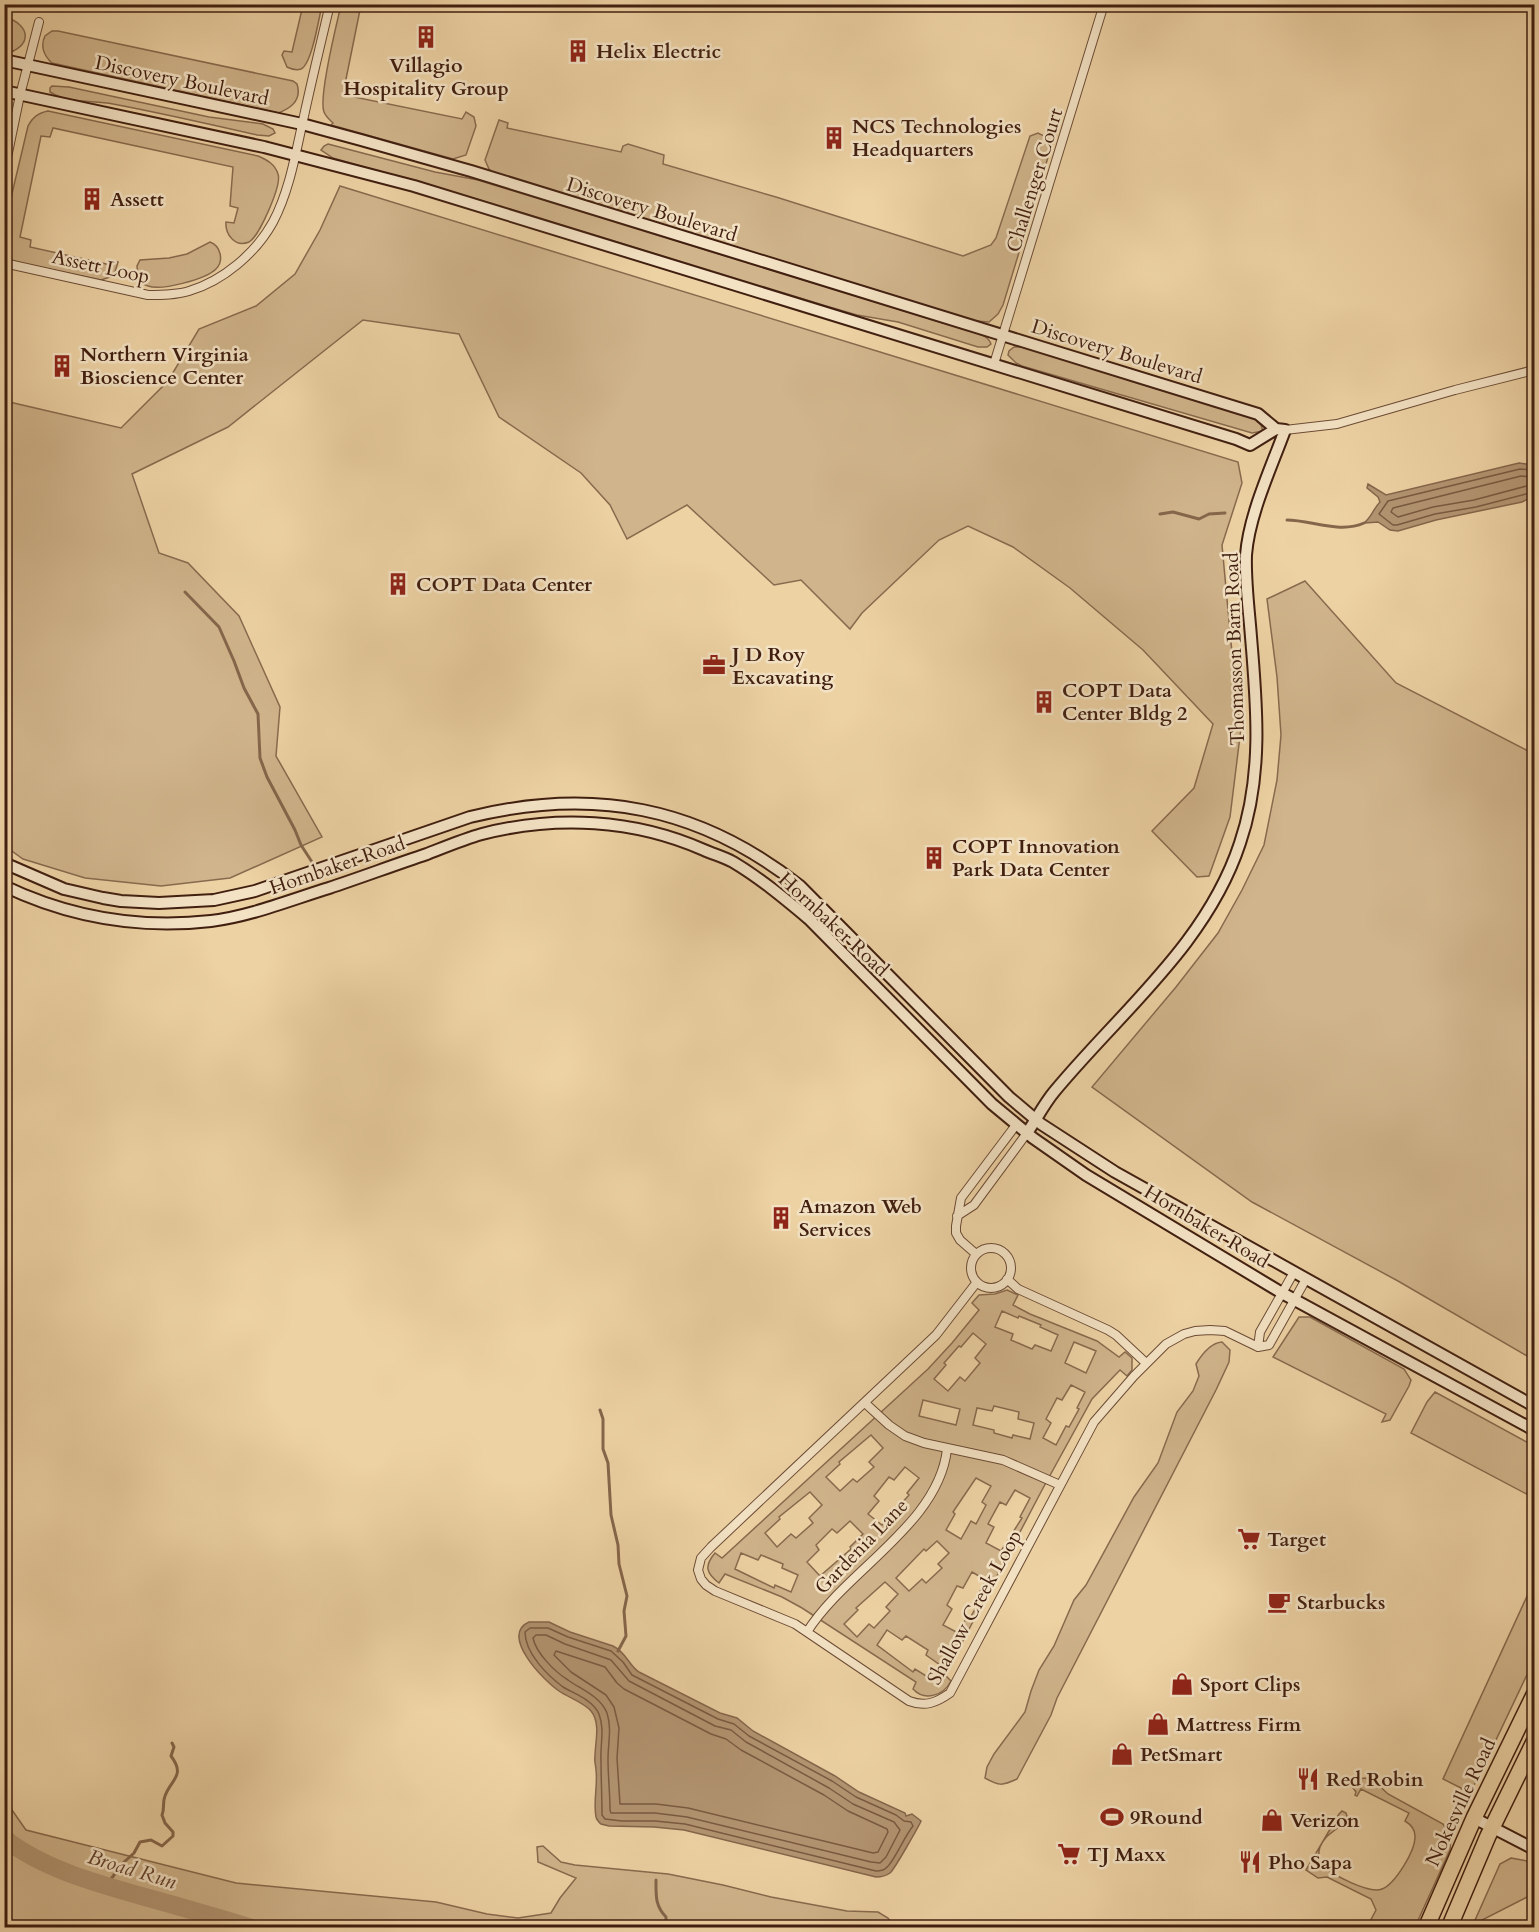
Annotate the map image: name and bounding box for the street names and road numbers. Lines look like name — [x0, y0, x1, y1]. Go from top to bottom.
street label: Discovery Boulevard — [92, 49, 272, 112]
street label: Challenger Court — [1000, 104, 1069, 255]
street label: Discovery Boulevard — [563, 171, 741, 248]
street label: Assett Loop — [50, 243, 152, 290]
street label: Discovery Boulevard — [1028, 313, 1206, 390]
street label: Thomasson Barn Road — [1218, 552, 1251, 746]
street label: Hornbaker Road — [266, 829, 409, 901]
street label: Hornbaker Road — [773, 866, 895, 983]
street label: Hornbaker Road — [1139, 1178, 1275, 1275]
street label: Gardenia Lane — [809, 1492, 914, 1600]
street label: Shallow Creek Loop — [921, 1525, 1028, 1690]
street label: Nokesville Road — [1419, 1733, 1502, 1871]

